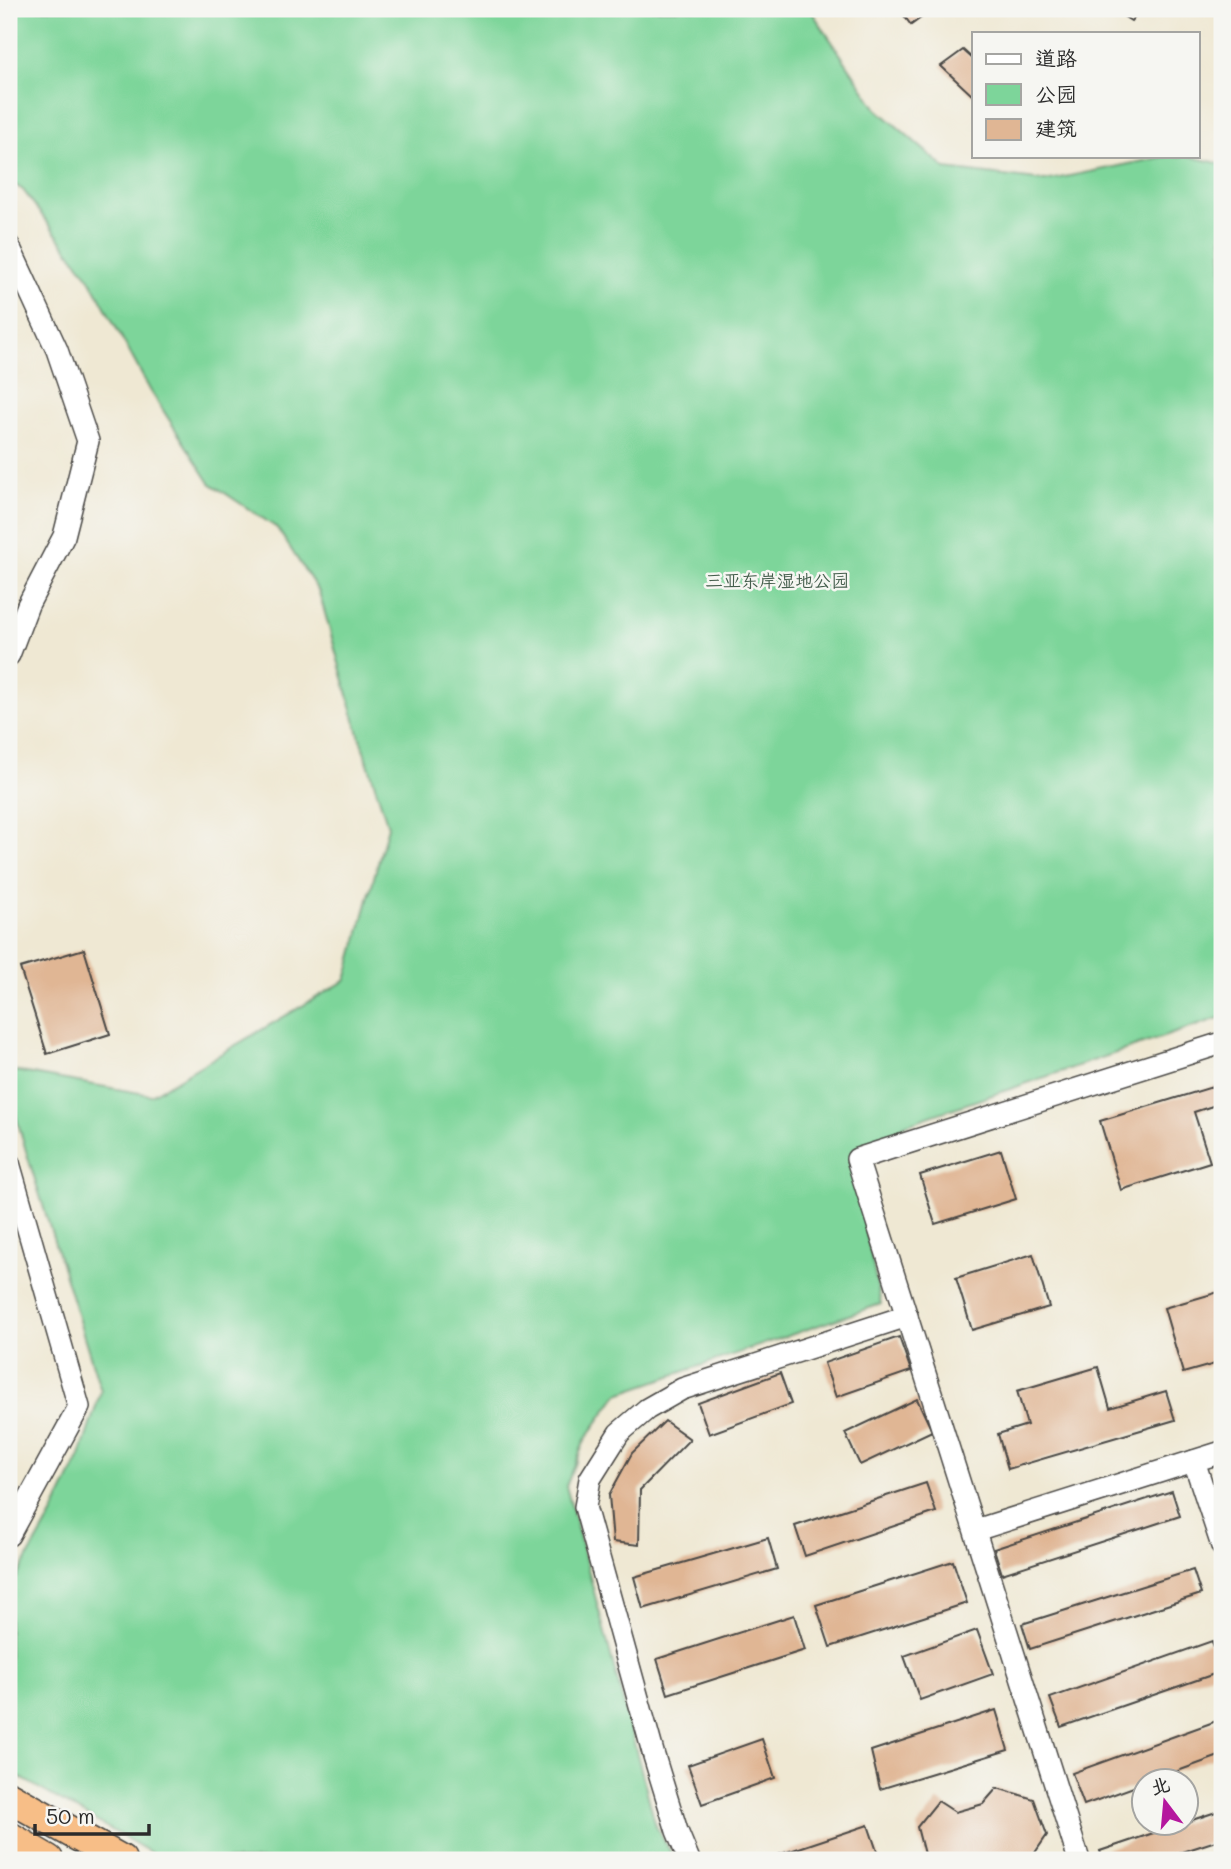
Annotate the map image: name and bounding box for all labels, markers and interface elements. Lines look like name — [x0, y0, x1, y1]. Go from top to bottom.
legend — [972, 32, 1200, 158]
text: 道路 — [1035, 44, 1077, 71]
text: 公园 — [1035, 80, 1077, 107]
text: 建筑 — [1035, 114, 1077, 141]
park label: 三亚东岸湿地公园 — [705, 568, 849, 592]
north arrow — [1130, 1768, 1200, 1838]
text: 北 — [1148, 1771, 1173, 1800]
scale bar — [35, 1792, 149, 1836]
text: 50 m — [46, 1802, 95, 1829]

